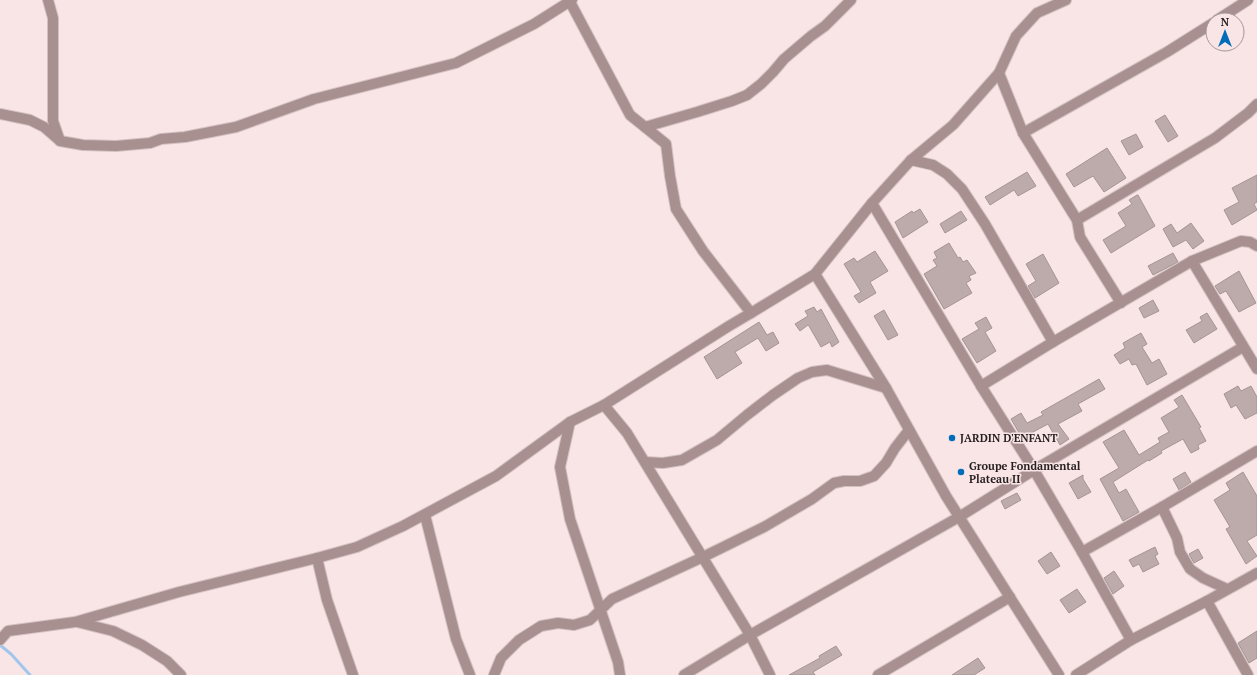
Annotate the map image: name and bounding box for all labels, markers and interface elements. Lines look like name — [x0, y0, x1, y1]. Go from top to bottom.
north arrow — [1205, 12, 1245, 52]
text: N — [1221, 15, 1230, 29]
place label: JARDIN D'ENFANT — [960, 431, 1058, 445]
marker: JARDIN D'ENFANT — [947, 433, 957, 443]
place label: Groupe Fondamental Plateau II — [969, 459, 1081, 486]
marker: Groupe Fondamental Plateau II — [956, 467, 966, 477]

